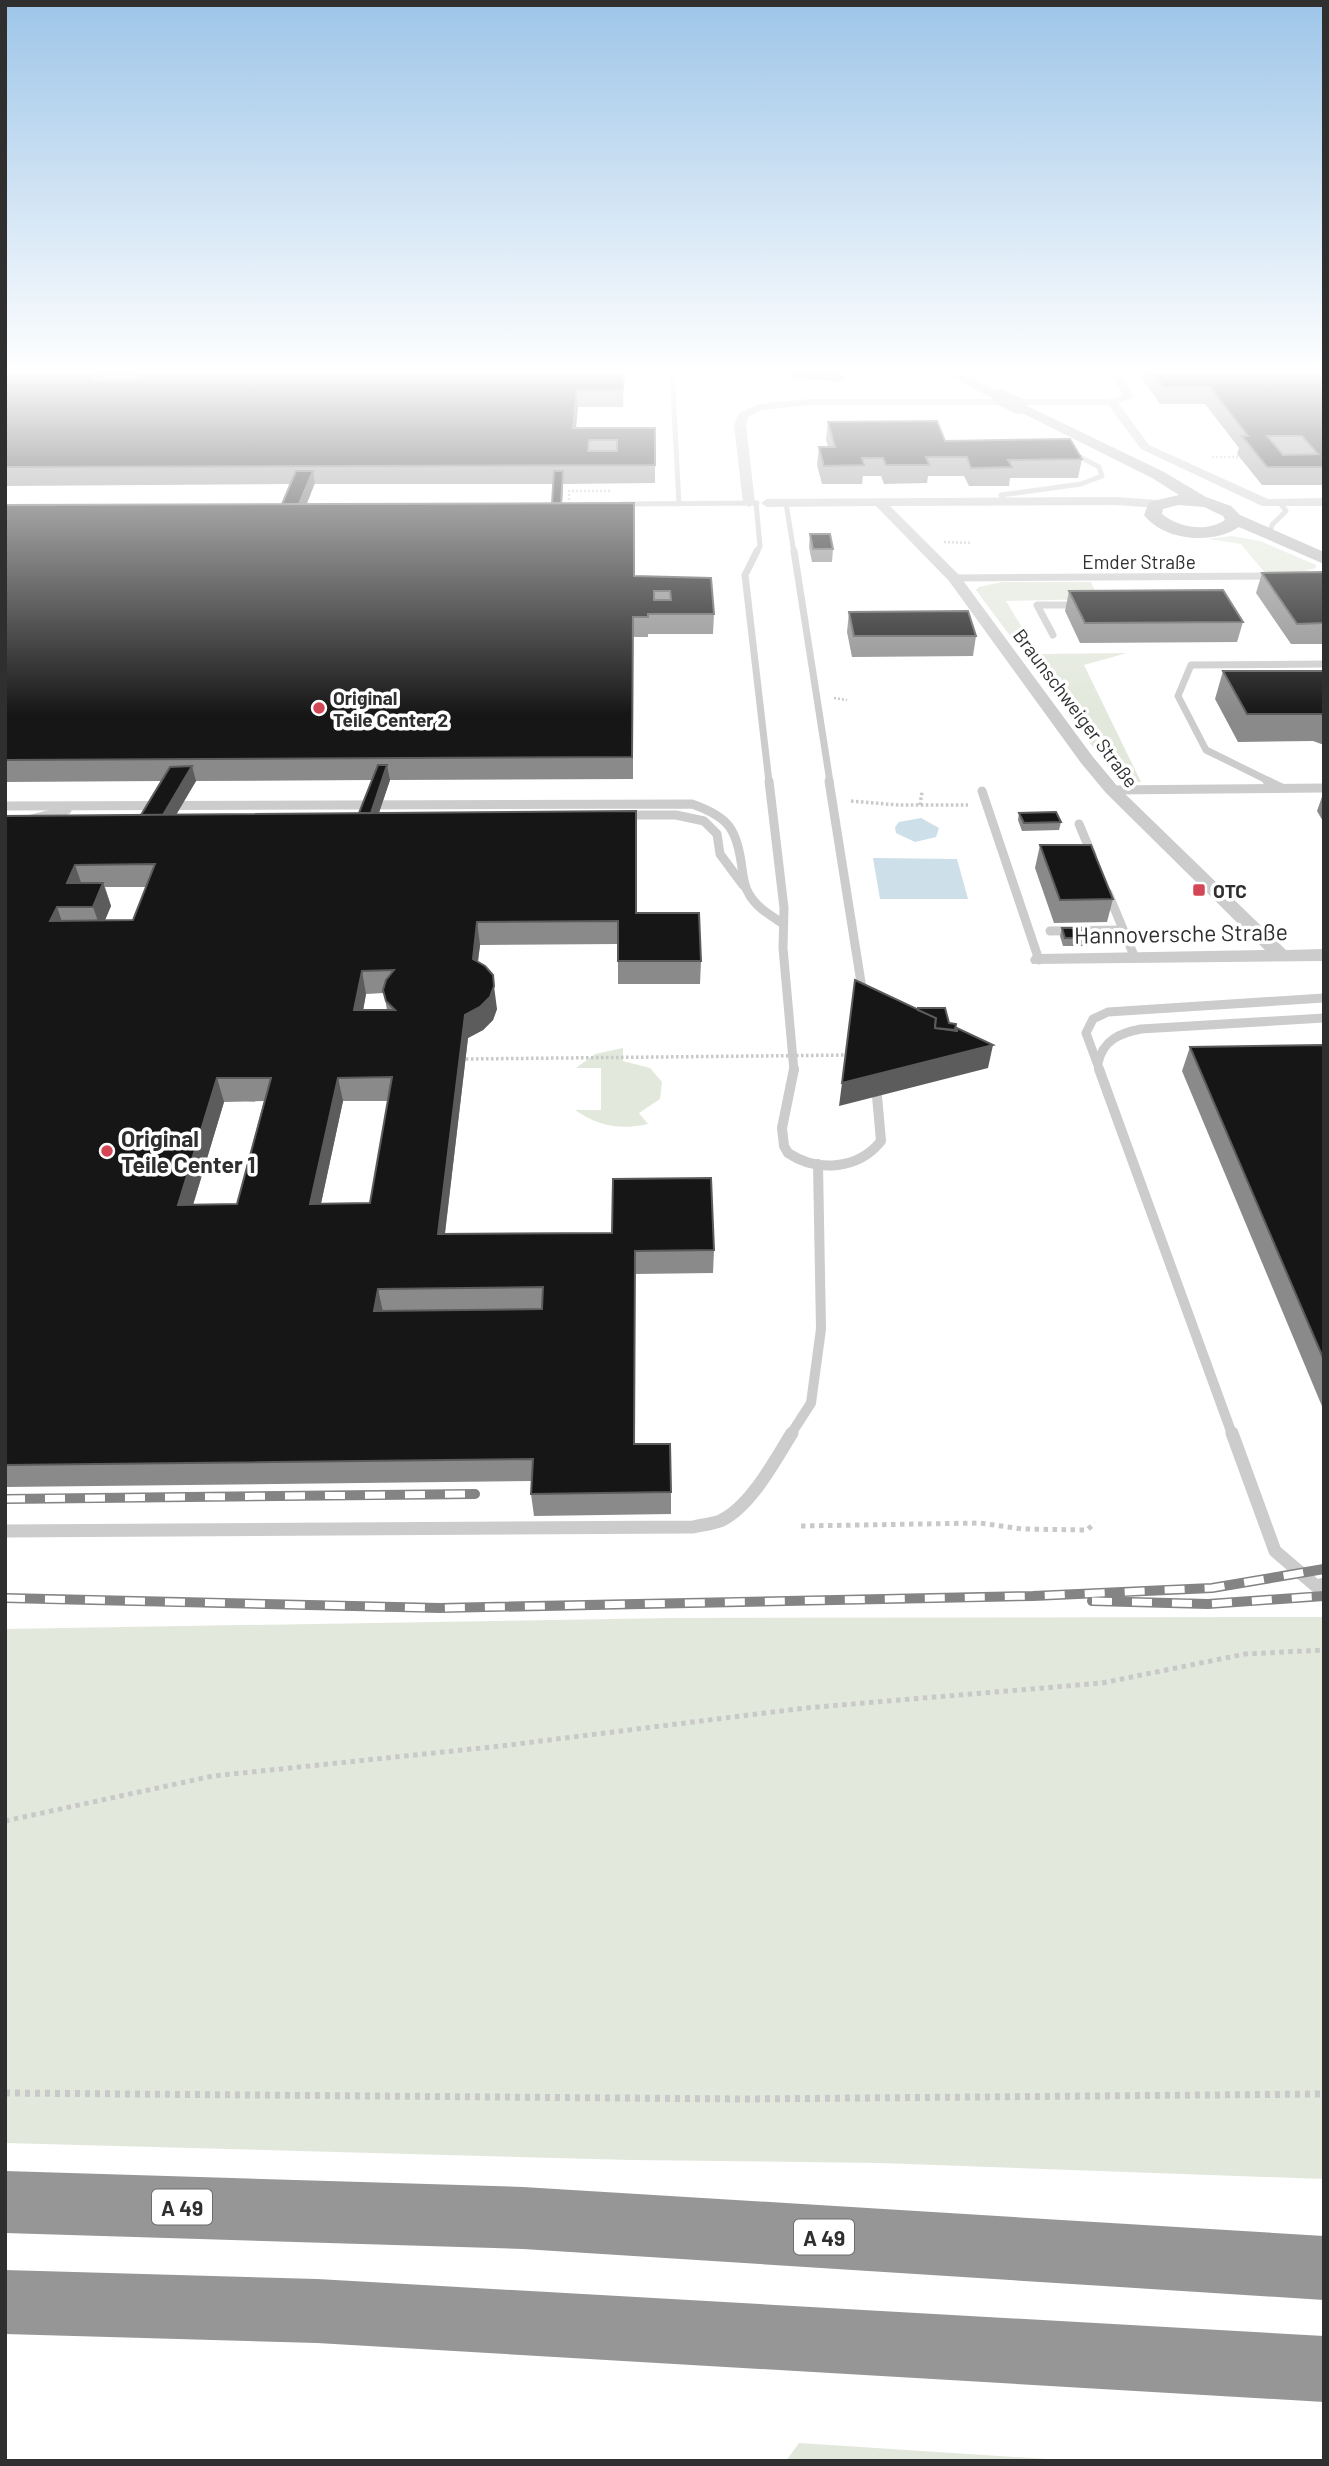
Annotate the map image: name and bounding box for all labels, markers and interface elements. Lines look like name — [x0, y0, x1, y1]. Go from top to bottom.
street label: Emder Straße — [1082, 550, 1196, 573]
street label: Braunschweiger Straße — [1009, 624, 1143, 792]
place label: Original Teile Center 2 — [333, 686, 448, 731]
marker: Original Teile Center 2 — [311, 700, 327, 716]
place label: OTC — [1213, 879, 1247, 902]
marker: OTC — [1191, 882, 1207, 898]
street label: Hannoversche Straße — [1074, 917, 1288, 949]
place label: Original Teile Center 1 — [121, 1124, 256, 1178]
marker: Original Teile Center 1 — [99, 1143, 115, 1159]
road number: A 49 — [152, 2190, 212, 2224]
road number: A 49 — [794, 2220, 854, 2254]

